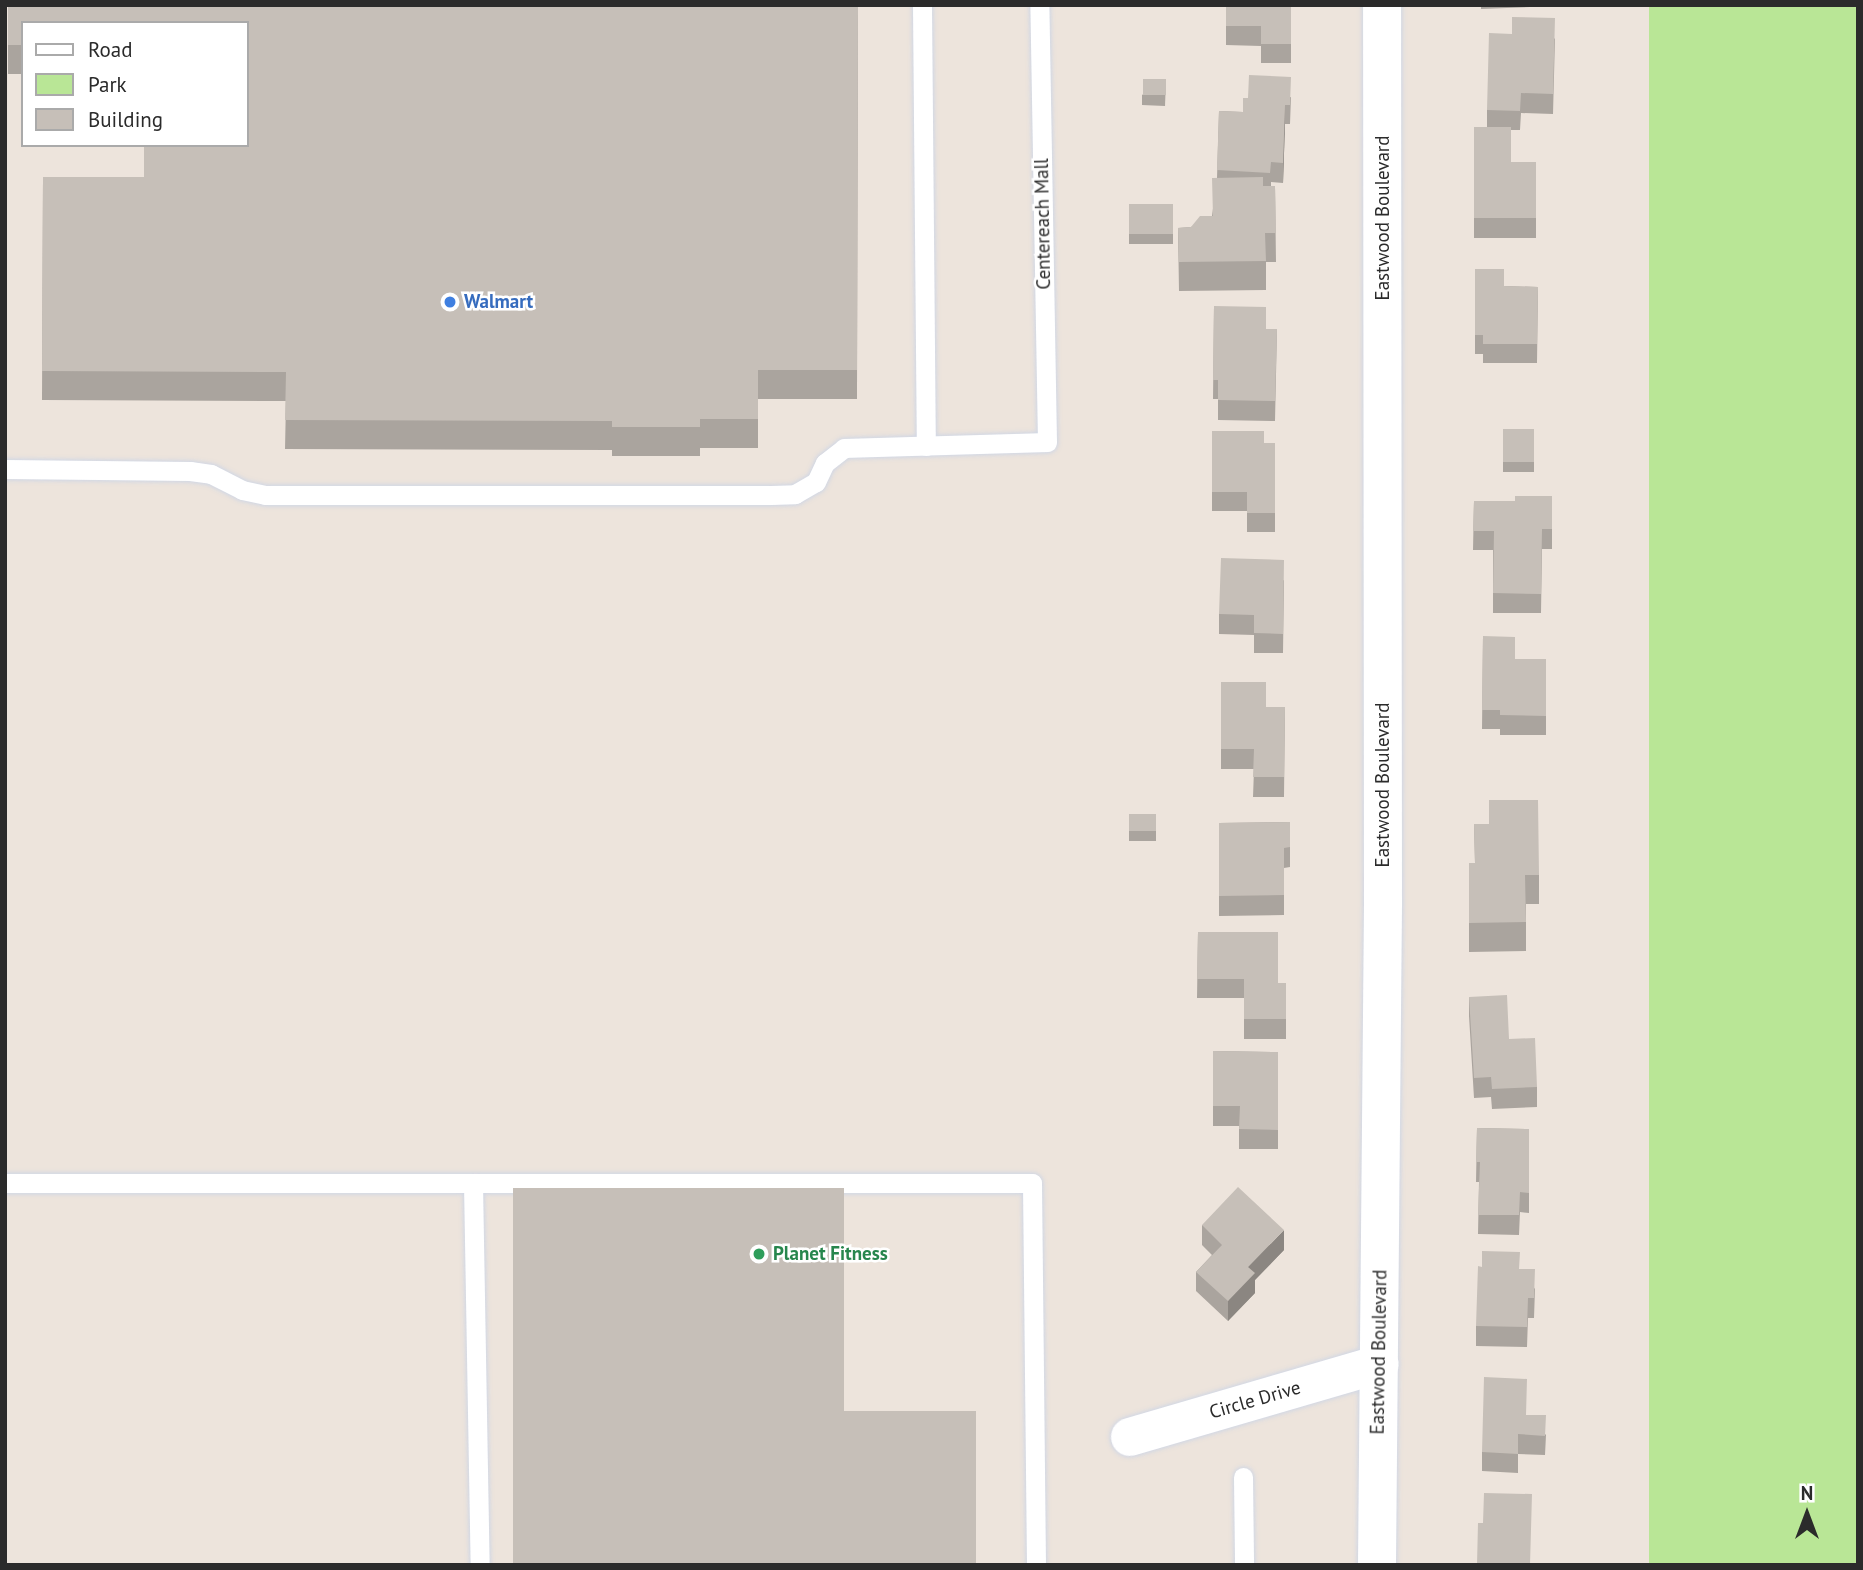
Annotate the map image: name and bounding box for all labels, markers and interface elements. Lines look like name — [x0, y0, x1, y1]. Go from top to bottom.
legend — [21, 21, 248, 147]
text: Road — [88, 36, 132, 63]
text: Park — [88, 71, 127, 98]
text: Building — [88, 106, 163, 133]
street label: Eastwood Boulevard — [1372, 135, 1394, 301]
street label: Centereach Mall — [1030, 158, 1056, 290]
place label: Walmart — [464, 291, 533, 313]
marker: Walmart — [442, 294, 458, 310]
street label: Eastwood Boulevard — [1372, 702, 1394, 868]
place label: Planet Fitness — [773, 1243, 888, 1265]
marker: Planet Fitness — [751, 1246, 767, 1262]
street label: Eastwood Boulevard — [1366, 1269, 1392, 1435]
street label: Circle Drive — [1207, 1376, 1303, 1424]
north arrow — [1772, 1479, 1842, 1549]
text: N — [1801, 1481, 1813, 1505]

